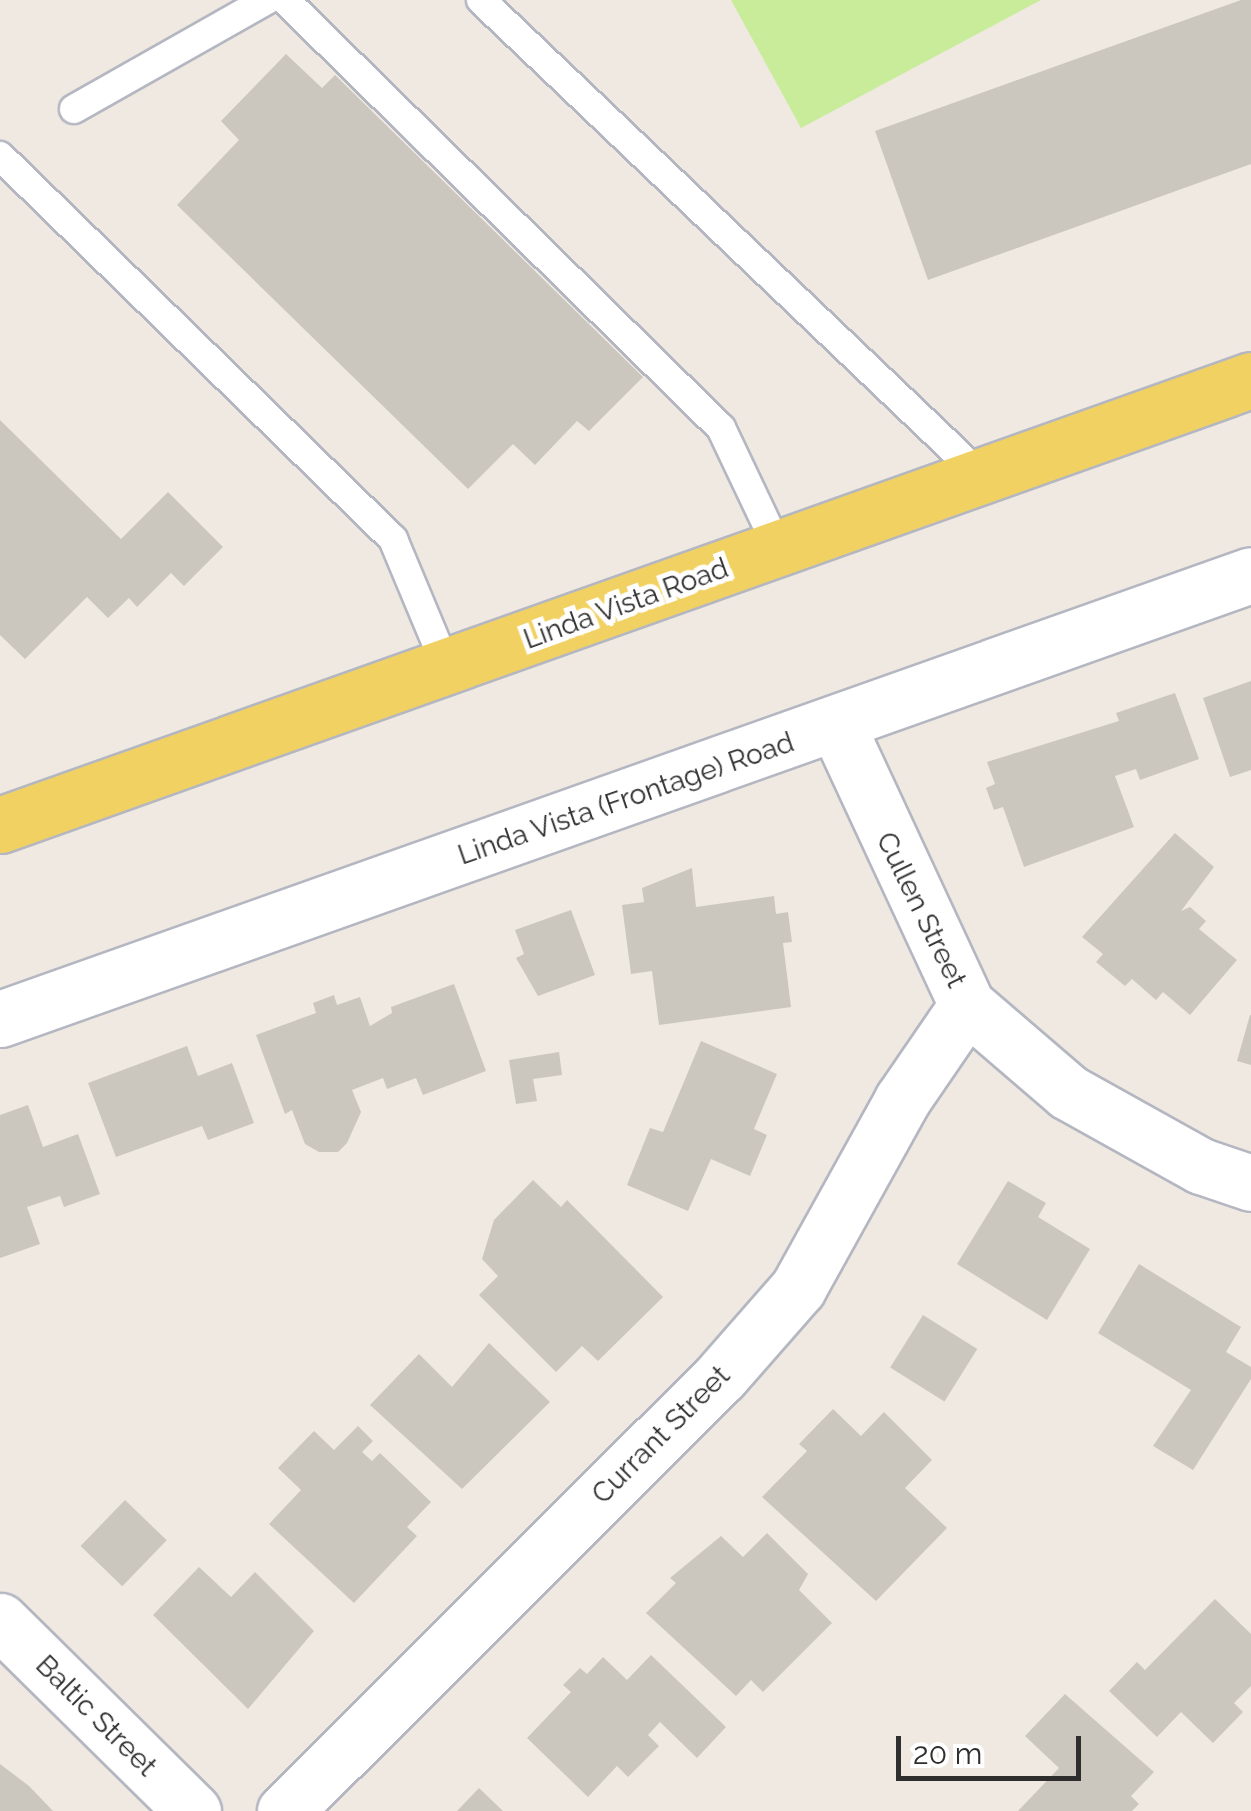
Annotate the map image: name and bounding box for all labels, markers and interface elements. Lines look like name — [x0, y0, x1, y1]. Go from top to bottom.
street label: Linda Vista Road — [519, 551, 733, 657]
street label: Linda Vista (Frontage) Road — [453, 726, 799, 872]
street label: Cullen Street — [869, 827, 973, 993]
street label: Currant Street — [585, 1359, 737, 1511]
street label: Baltic Street — [29, 1649, 163, 1783]
scale bar — [901, 1716, 1086, 1778]
text: 20 m — [913, 1736, 982, 1771]

